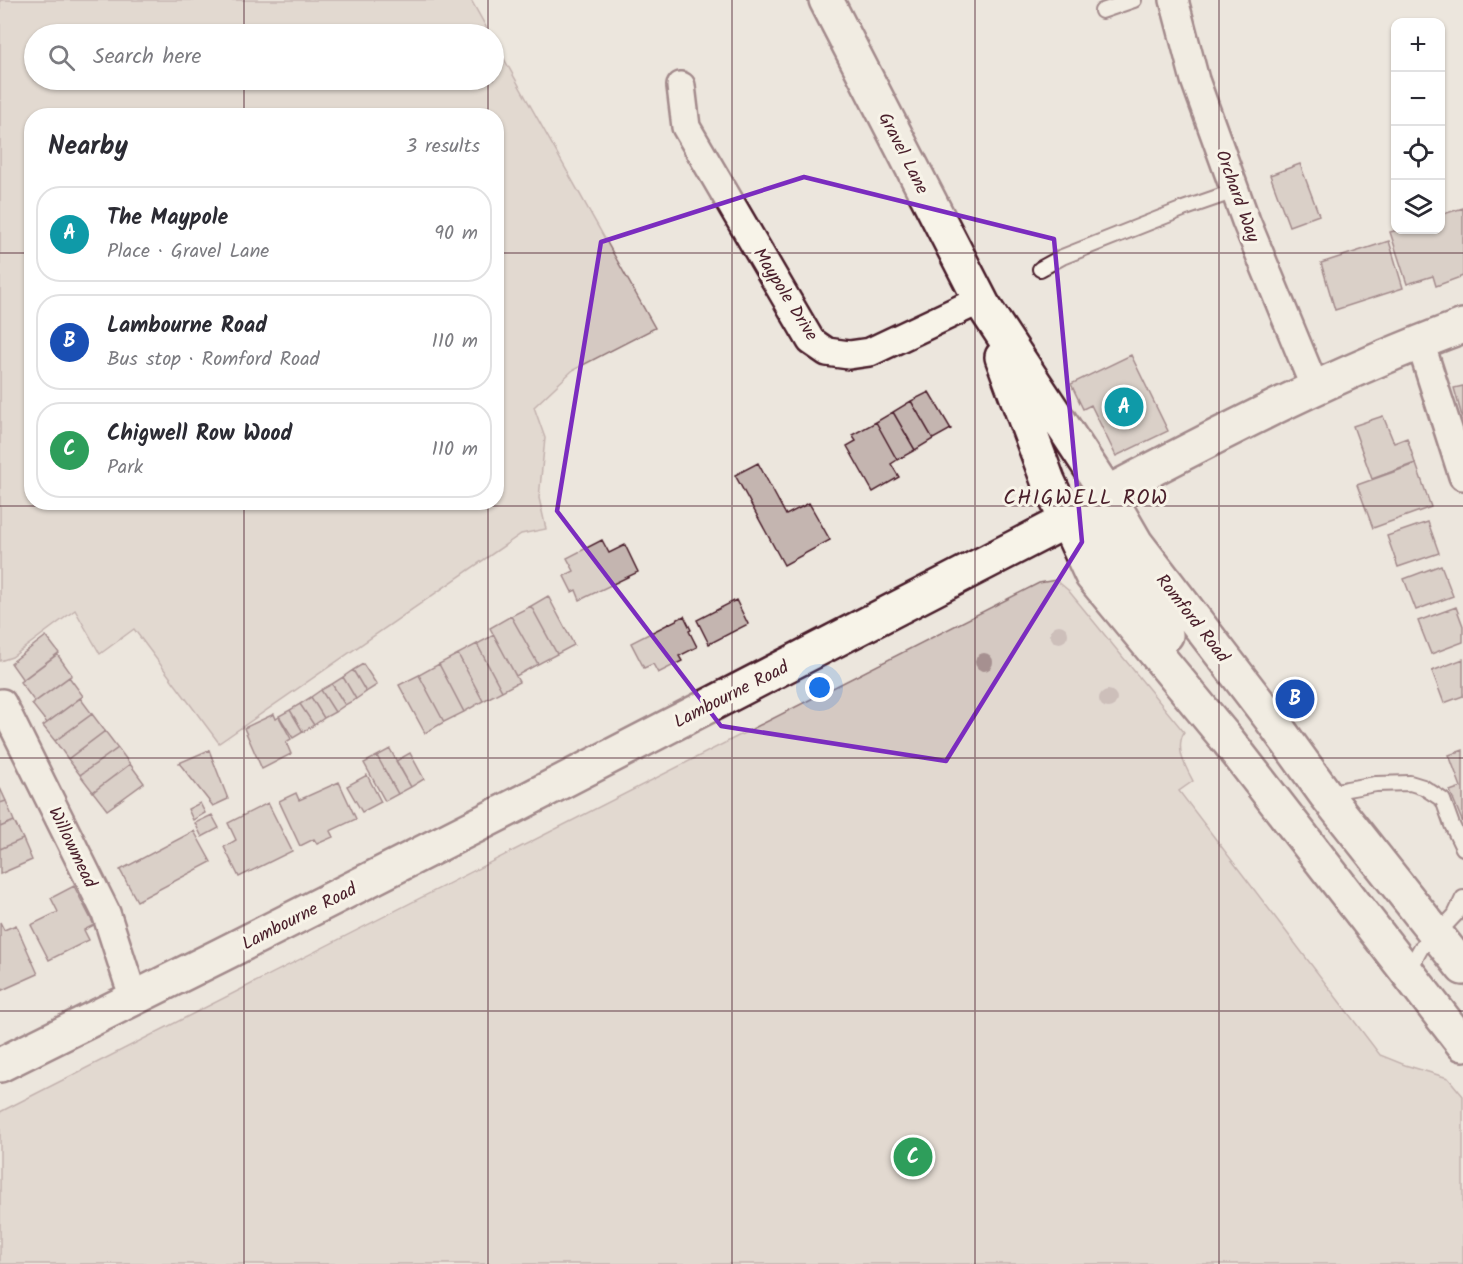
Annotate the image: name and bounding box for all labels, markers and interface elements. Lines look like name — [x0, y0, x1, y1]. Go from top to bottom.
map controls — [1391, 18, 1445, 234]
button: + — [1391, 18, 1445, 72]
search box — [24, 24, 504, 90]
text: Search here — [93, 40, 201, 75]
icon: search — [45, 41, 78, 74]
button: − — [1391, 72, 1445, 126]
street label: Gravel Lane — [870, 108, 936, 200]
text: Nearby — [48, 126, 128, 168]
button: locate — [1391, 126, 1445, 180]
text: 3 results — [406, 131, 480, 163]
street label: Orchard Way — [1207, 146, 1267, 247]
button: layers — [1391, 180, 1445, 234]
text: The Maypole — [107, 201, 228, 236]
text: A — [63, 218, 76, 250]
text: 90 m — [434, 218, 478, 250]
text: Place · Gravel Lane — [107, 236, 269, 268]
street label: Maypole Drive — [745, 243, 825, 347]
text: Lambourne Road — [107, 309, 267, 344]
text: B — [63, 326, 76, 358]
text: 110 m — [432, 326, 478, 358]
text: Bus stop · Romford Road — [107, 344, 320, 376]
pin: A — [1104, 384, 1144, 430]
text: Chigwell Row Wood — [107, 417, 292, 452]
text: C — [63, 434, 76, 466]
text: 110 m — [432, 434, 478, 466]
text: Park — [107, 452, 143, 484]
district label: CHIGWELL ROW — [1003, 482, 1169, 515]
street label: Romford Road — [1148, 568, 1237, 670]
street label: Lambourne Road — [669, 653, 795, 737]
your location — [805, 673, 834, 702]
pin: B — [1276, 676, 1314, 722]
street label: Willowmead — [39, 802, 104, 894]
street label: Lambourne Road — [237, 875, 363, 959]
pin: C — [894, 1134, 932, 1180]

